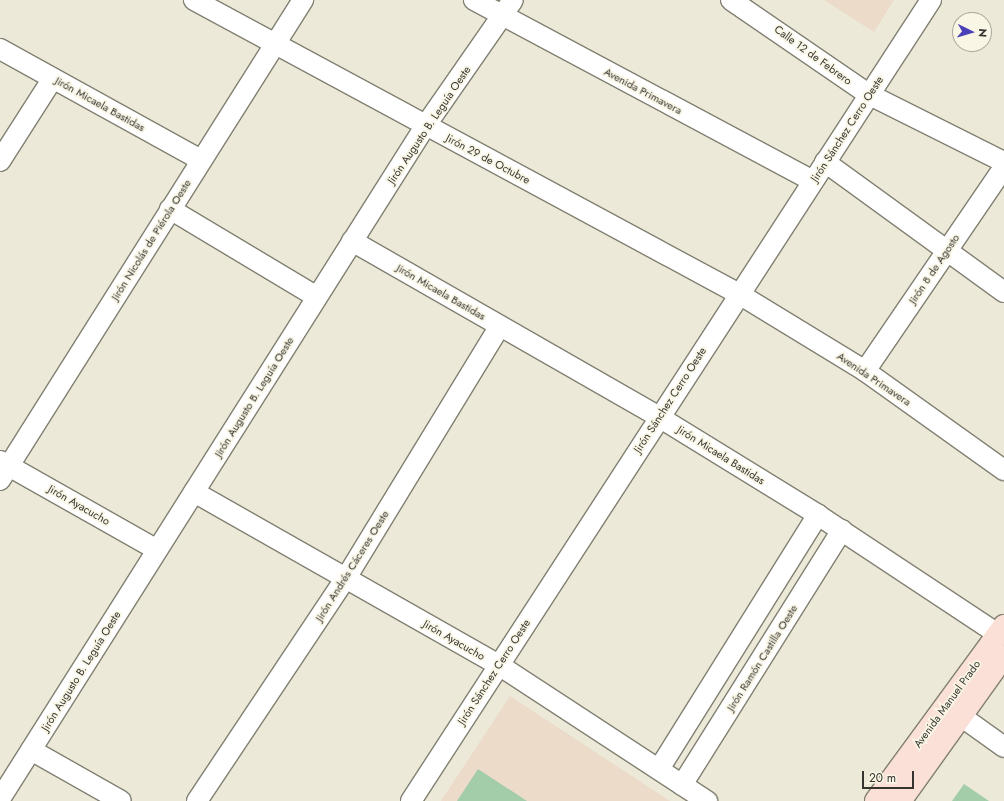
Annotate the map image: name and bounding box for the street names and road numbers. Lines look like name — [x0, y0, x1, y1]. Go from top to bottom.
street label: Calle 12 de Febrero — [772, 22, 854, 88]
street label: Jirón Augusto B. Leguía Oeste — [385, 64, 473, 186]
street label: Avenida Primavera — [602, 65, 684, 117]
street label: Jirón Micaela Bastidas — [53, 74, 147, 134]
street label: Jirón Sánchez Cerro Oeste — [808, 74, 886, 184]
street label: Jirón 29 de Octubre — [444, 131, 532, 187]
street label: Jirón Nicolás de Piérola Oeste — [108, 177, 194, 303]
street label: Jirón 8 de Agosto — [906, 232, 962, 306]
street label: Jirón Micaela Bastidas — [394, 261, 488, 323]
street label: Jirón Augusto B. Leguía Oeste — [212, 334, 296, 460]
street label: Jirón Sánchez Cerro Oeste — [631, 345, 709, 455]
street label: Avenida Primavera — [835, 349, 913, 409]
street label: Jirón Micaela Bastidas — [675, 423, 767, 487]
street label: Jirón Ayacucho — [46, 482, 112, 528]
street label: Jirón Andrés Cáceres Oeste — [312, 508, 392, 624]
street label: Jirón Ramón Castilla Oeste — [724, 602, 800, 714]
street label: Jirón Augusto B. Leguía Oeste — [39, 608, 123, 734]
street label: Jirón Ayacucho — [421, 617, 487, 663]
street label: Jirón Sánchez Cerro Oeste — [455, 617, 533, 727]
street label: Avenida Manuel Prado — [911, 658, 983, 750]

